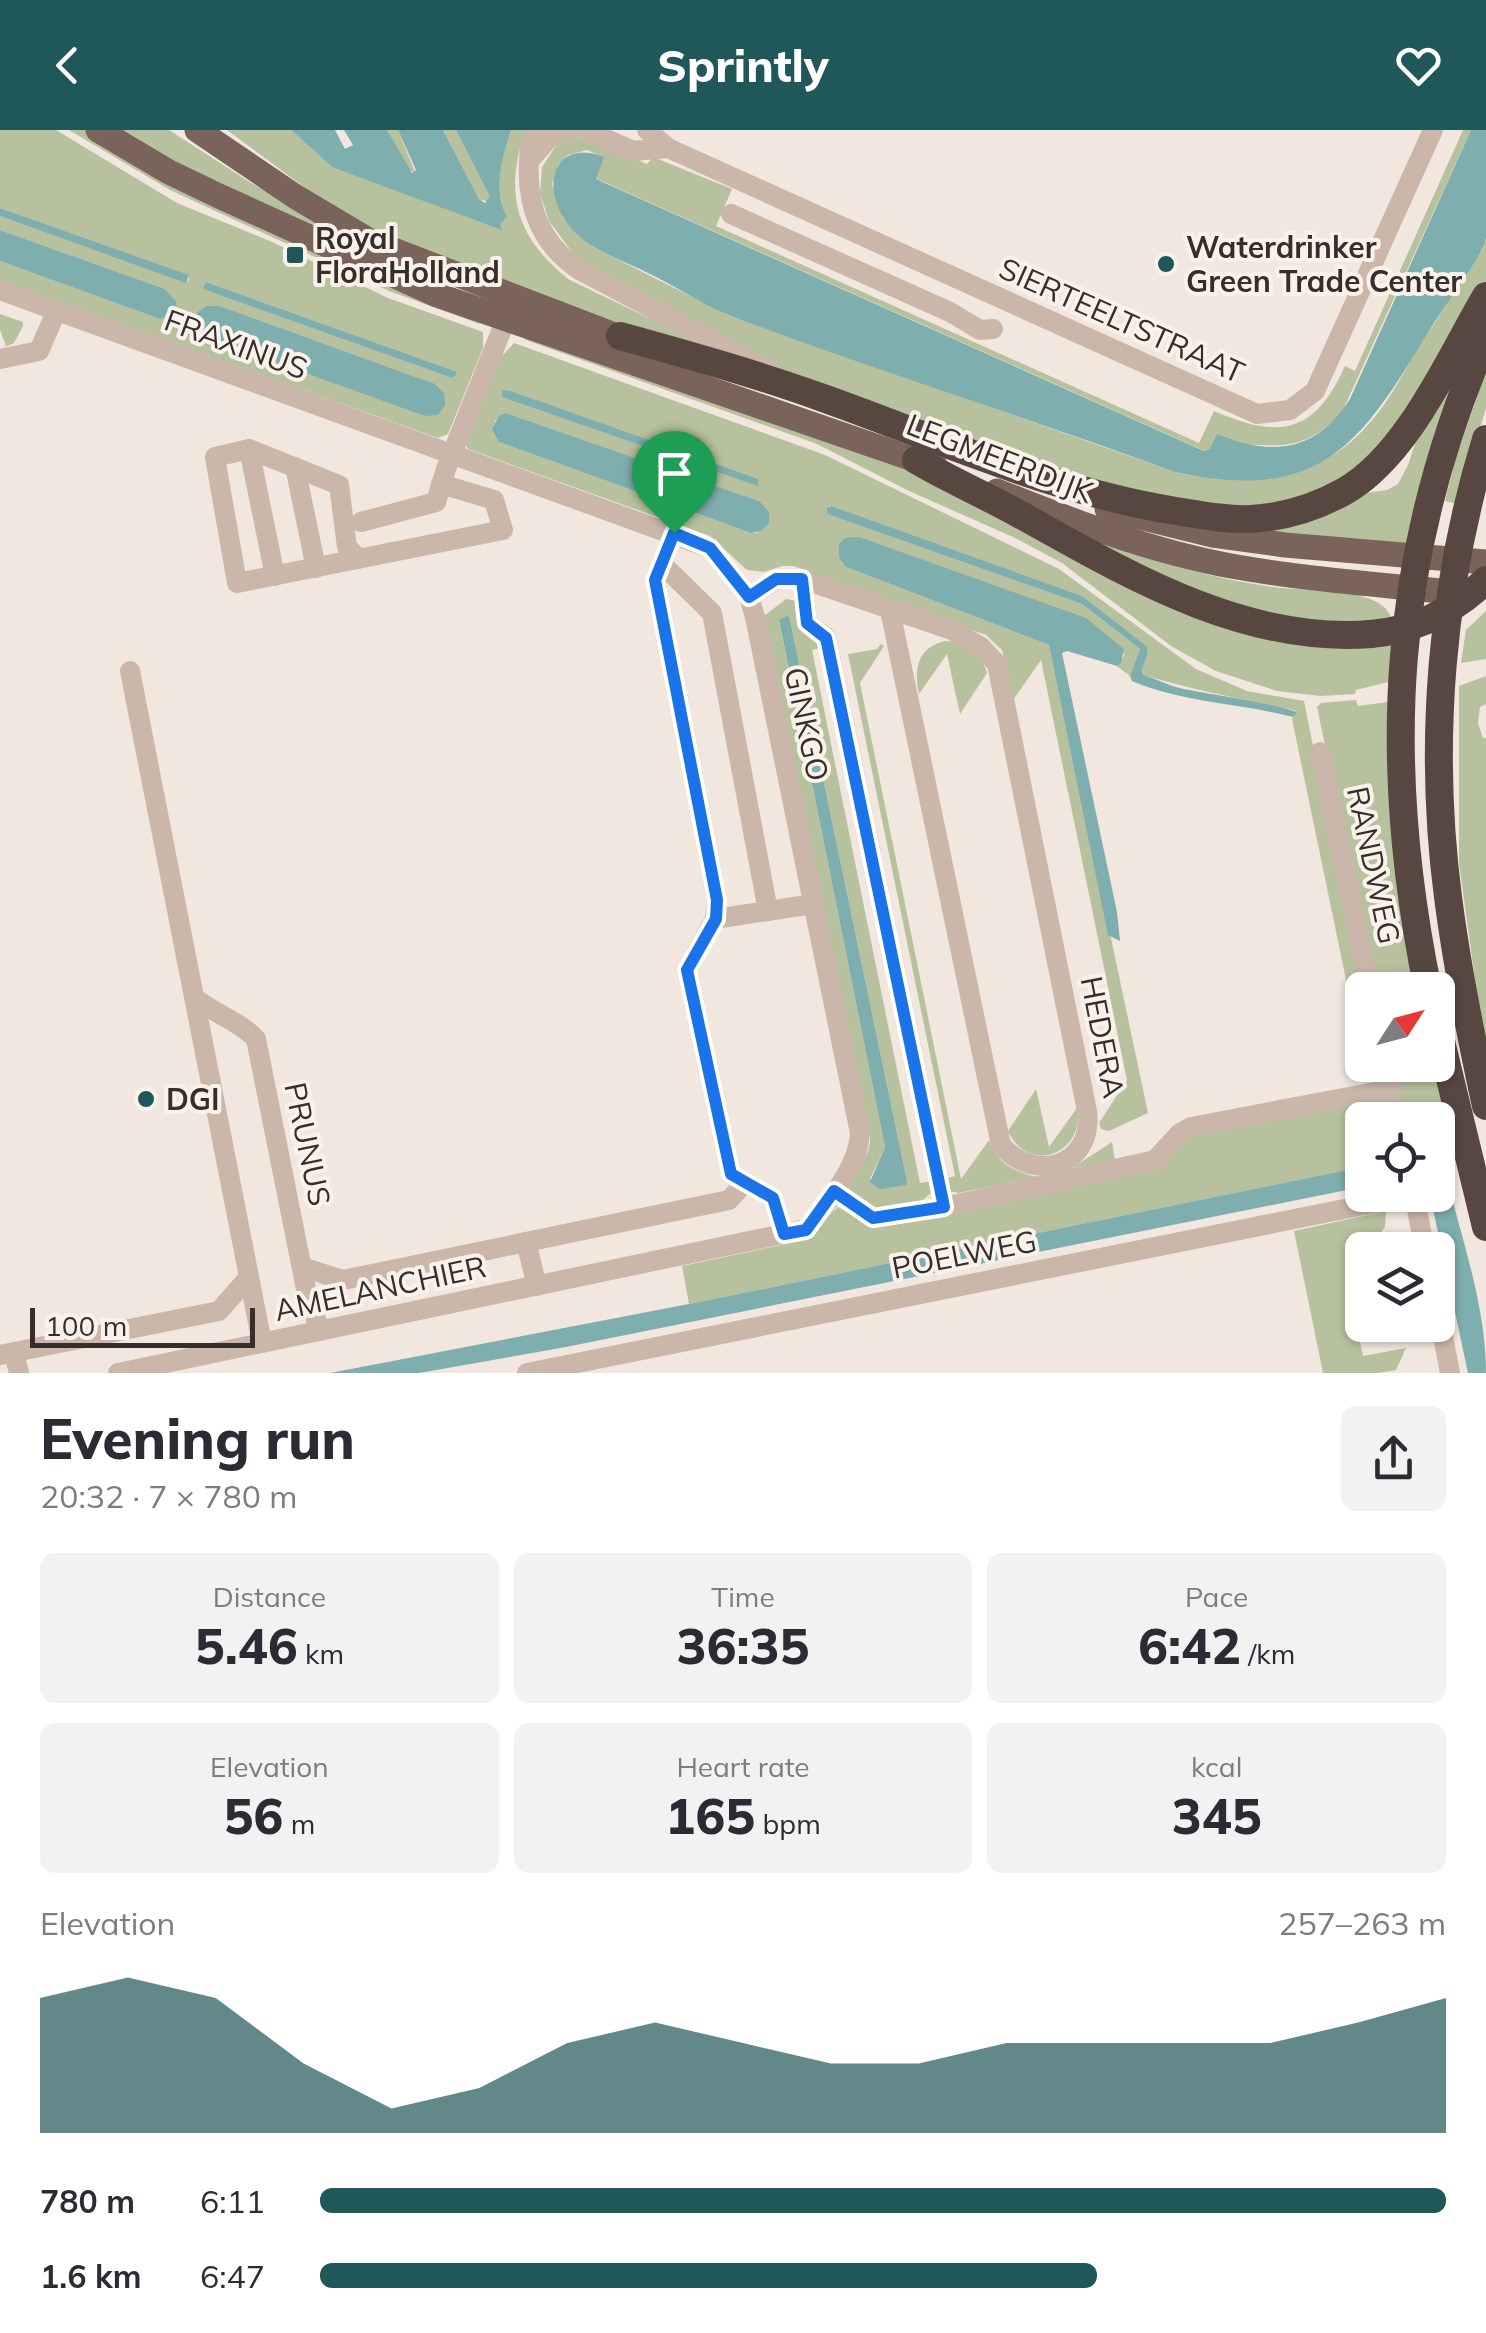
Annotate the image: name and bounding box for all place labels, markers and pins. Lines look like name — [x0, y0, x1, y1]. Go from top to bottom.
place label: Royal FloraHolland — [315, 219, 500, 291]
place label: Waterdrinker Green Trade Center — [1186, 228, 1462, 300]
marker: Royal FloraHolland — [284, 244, 306, 266]
marker: Waterdrinker Green Trade Center — [1155, 253, 1177, 275]
pin — [632, 431, 717, 534]
place label: DGI — [166, 1080, 220, 1118]
marker: DGI — [135, 1088, 157, 1110]

